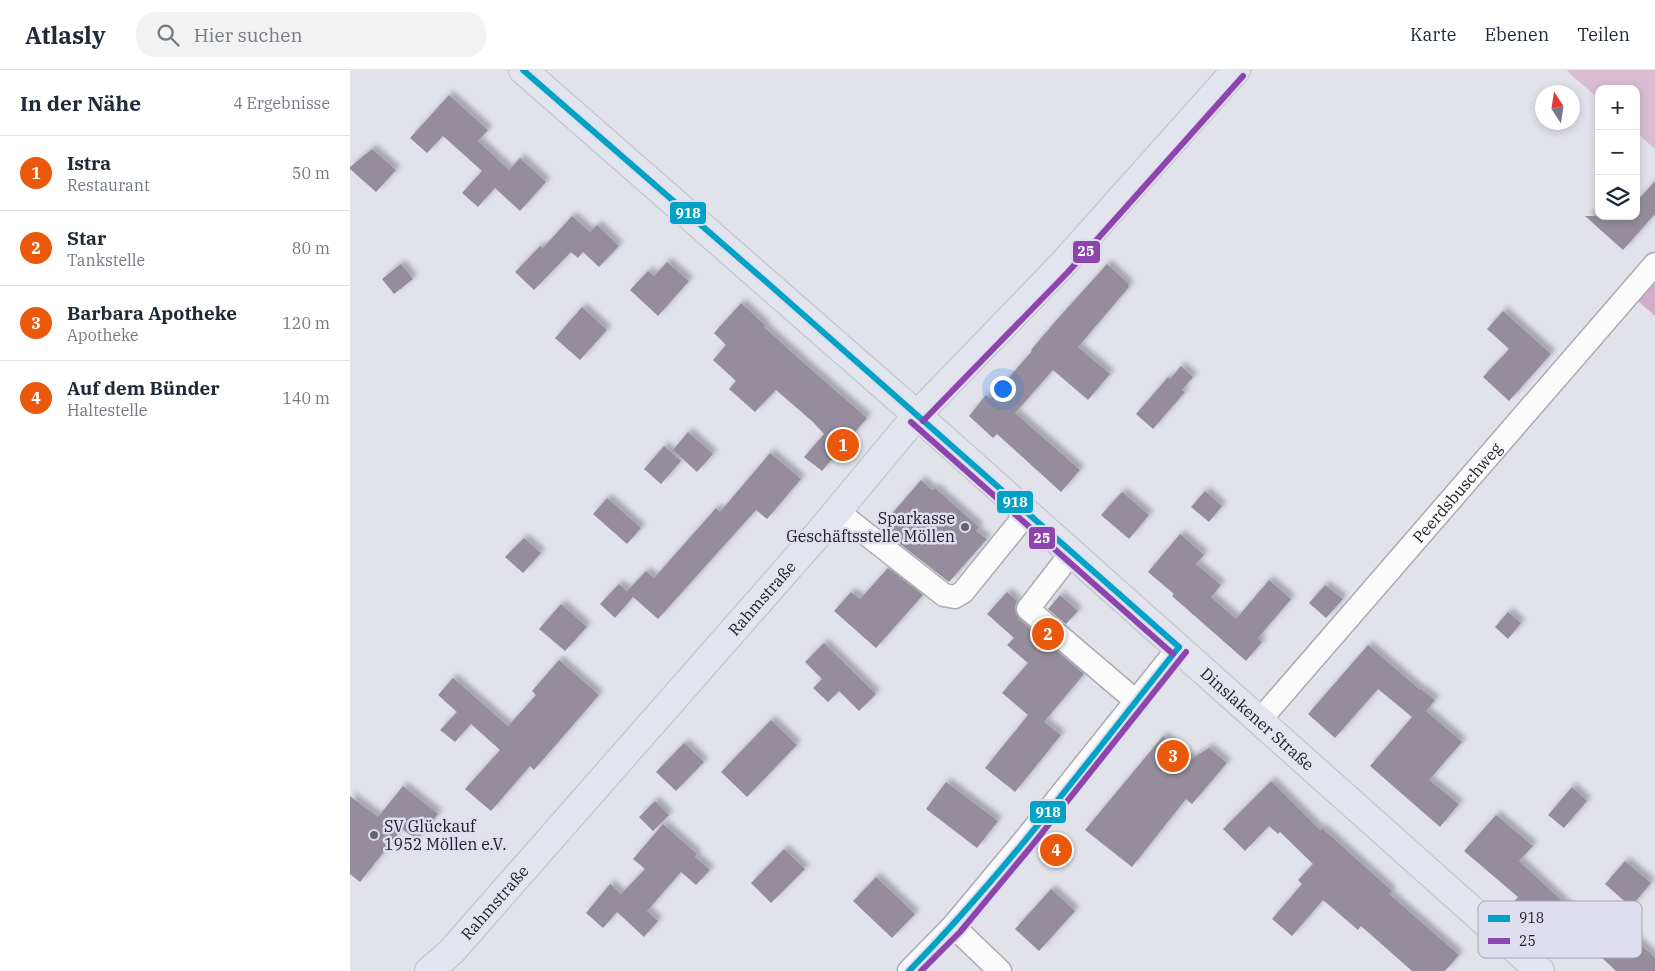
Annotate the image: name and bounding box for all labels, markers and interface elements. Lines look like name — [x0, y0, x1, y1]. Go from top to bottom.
search box — [136, 12, 486, 57]
text: Atlasly — [25, 19, 106, 51]
icon: search — [154, 21, 182, 49]
text: Hier suchen — [194, 23, 303, 47]
text: Karte — [1410, 23, 1456, 46]
text: Ebenen — [1484, 23, 1549, 46]
text: Teilen — [1577, 23, 1630, 46]
north arrow — [1535, 85, 1580, 130]
map controls — [1595, 85, 1640, 220]
button: + — [1595, 85, 1640, 130]
text: In der Nähe — [20, 89, 141, 117]
text: 4 Ergebnisse — [233, 93, 330, 113]
button: − — [1595, 130, 1640, 175]
text: Istra — [67, 151, 111, 175]
text: 1 — [31, 163, 41, 183]
text: 50 m — [292, 163, 330, 183]
text: Restaurant — [67, 175, 150, 195]
button: layers — [1595, 175, 1640, 220]
line badge: 918 — [669, 201, 707, 225]
text: 918 — [675, 204, 701, 222]
text: Star — [67, 226, 106, 250]
text: 2 — [31, 238, 41, 258]
text: 80 m — [292, 238, 330, 258]
line badge: 25 — [1072, 240, 1101, 264]
text: 25 — [1078, 242, 1094, 260]
text: Tankstelle — [67, 250, 145, 270]
text: Barbara Apotheke — [67, 301, 237, 325]
text: 3 — [31, 313, 41, 333]
text: 120 m — [282, 313, 330, 333]
text: Apotheke — [67, 325, 139, 345]
text: Auf dem Bünder — [67, 376, 220, 400]
your location — [990, 376, 1016, 402]
text: 4 — [31, 388, 41, 408]
text: 140 m — [282, 388, 330, 408]
text: Haltestelle — [67, 400, 147, 420]
pin: 1 — [827, 426, 859, 464]
street label: Peerdsbuschweg — [1408, 438, 1506, 547]
line badge: 918 — [996, 490, 1034, 514]
text: 918 — [1002, 493, 1028, 511]
place label: Sparkasse Geschäftsstelle Möllen — [786, 508, 955, 546]
marker: Sparkasse Geschäftsstelle Möllen — [959, 521, 971, 533]
line badge: 25 — [1028, 526, 1056, 550]
text: 25 — [1034, 529, 1050, 547]
street label: Rahmstraße — [724, 557, 800, 640]
pin: 2 — [1032, 615, 1064, 653]
street label: Dinslakener Straße — [1197, 663, 1318, 775]
pin: 3 — [1157, 737, 1189, 775]
line badge: 918 — [1029, 800, 1067, 824]
text: 918 — [1035, 803, 1061, 821]
place label: SV Glückauf 1952 Möllen e.V. — [384, 816, 506, 854]
marker: SV Glückauf 1952 Möllen e.V. — [368, 829, 380, 841]
pin: 4 — [1040, 831, 1072, 869]
street label: Rahmstraße — [456, 861, 533, 944]
legend — [1478, 901, 1642, 958]
text: 918 — [1519, 909, 1544, 927]
text: 25 — [1519, 932, 1536, 950]

